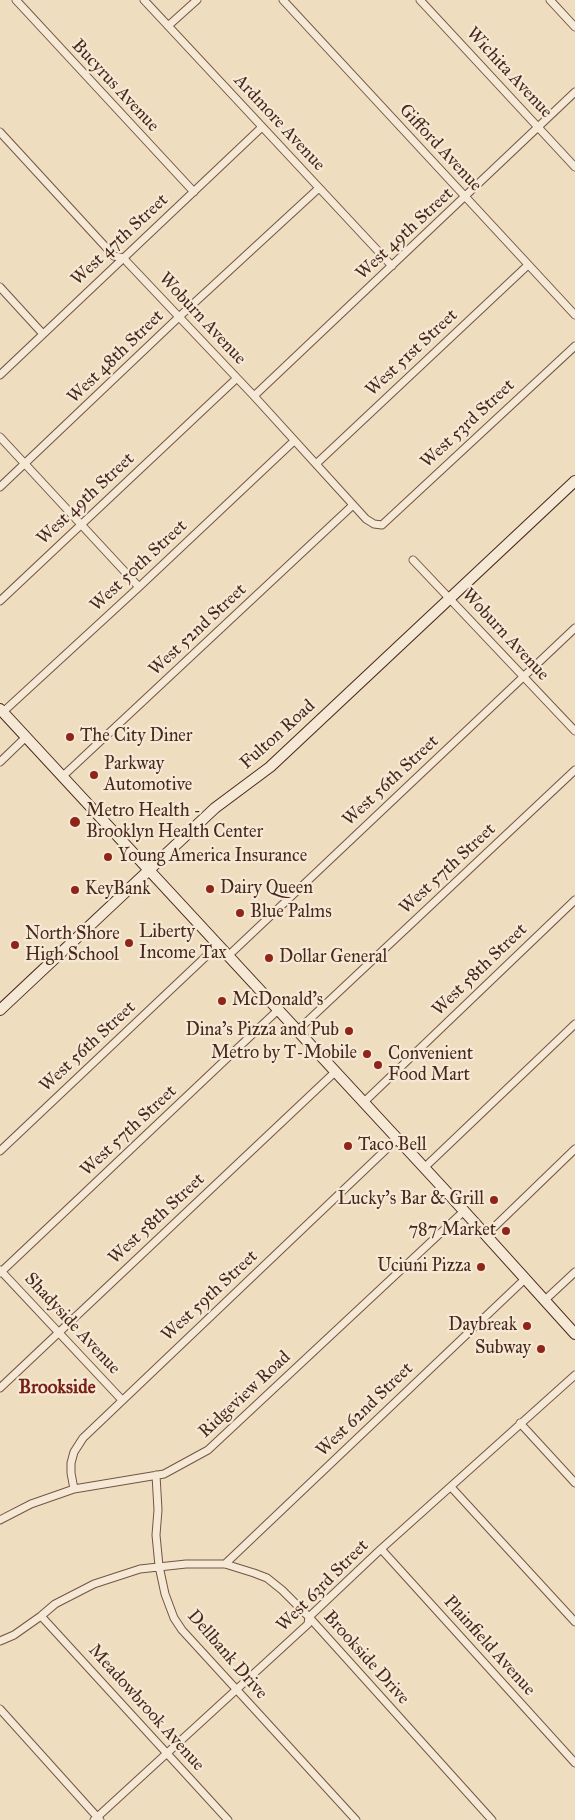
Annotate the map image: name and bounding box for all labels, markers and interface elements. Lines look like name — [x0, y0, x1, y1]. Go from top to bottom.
street label: Wichita Avenue — [461, 23, 557, 123]
street label: Bucyrus Avenue — [67, 35, 163, 137]
street label: Ardmore Avenue — [229, 70, 329, 176]
street label: Gifford Avenue — [394, 100, 486, 196]
street label: West 49th Street — [352, 183, 458, 285]
street label: West 47th Street — [67, 190, 173, 290]
street label: Woburn Avenue — [154, 268, 250, 370]
street label: West 51st Street — [362, 305, 462, 401]
street label: West 48th Street — [63, 306, 169, 408]
street label: West 53rd Street — [417, 375, 519, 473]
street label: West 49th Street — [33, 448, 139, 550]
street label: West 50th Street — [86, 516, 192, 616]
street label: West 52nd Street — [145, 579, 251, 681]
street label: Woburn Avenue — [457, 584, 553, 686]
street label: Fulton Road — [236, 696, 320, 774]
place label: The City Diner — [80, 726, 193, 748]
marker: The City Diner — [64, 731, 76, 743]
street label: West 56th Street — [339, 731, 443, 831]
place label: Parkway Automotive — [104, 754, 192, 796]
marker: Parkway Automotive — [88, 769, 100, 781]
place label: Metro Health - Brooklyn Health Center — [86, 801, 263, 844]
marker: Metro Health - Brooklyn Health Center — [68, 815, 82, 829]
street label: West 57th Street — [395, 819, 501, 919]
place label: Young America Insurance — [118, 846, 307, 868]
marker: Young America Insurance — [102, 851, 114, 863]
place label: Dairy Queen — [220, 878, 313, 900]
place label: KeyBank — [85, 879, 151, 901]
marker: Dairy Queen — [204, 883, 216, 895]
marker: KeyBank — [69, 884, 81, 896]
place label: Blue Palms — [250, 902, 332, 924]
marker: Blue Palms — [234, 907, 246, 919]
street label: West 58th Street — [428, 919, 532, 1021]
place label: Liberty Income Tax — [139, 922, 226, 964]
place label: North Shore High School — [25, 924, 120, 966]
marker: Liberty Income Tax — [123, 937, 135, 949]
marker: North Shore High School — [9, 939, 21, 951]
place label: Dollar General — [279, 947, 387, 969]
marker: Dollar General — [263, 952, 275, 964]
place label: McDonald's — [232, 990, 323, 1012]
marker: McDonald's — [216, 995, 228, 1007]
street label: West 56th Street — [36, 997, 140, 1097]
place label: Dina's Pizza and Pub — [185, 1020, 339, 1042]
marker: Dina's Pizza and Pub — [343, 1025, 355, 1037]
place label: Metro by T-Mobile — [211, 1043, 357, 1065]
place label: Convenient Food Mart — [388, 1044, 473, 1086]
marker: Metro by T-Mobile — [361, 1048, 373, 1060]
marker: Convenient Food Mart — [372, 1059, 384, 1071]
street label: West 57th Street — [76, 1081, 182, 1181]
place label: Taco Bell — [358, 1135, 427, 1157]
marker: Taco Bell — [342, 1140, 354, 1152]
street label: West 58th Street — [104, 1169, 210, 1269]
place label: Lucky's Bar & Grill — [338, 1189, 484, 1211]
marker: Lucky's Bar & Grill — [488, 1194, 500, 1206]
place label: 787 Market — [408, 1220, 496, 1242]
marker: 787 Market — [500, 1225, 512, 1237]
street label: West 59th Street — [157, 1246, 263, 1346]
place label: Uciuni Pizza — [377, 1256, 471, 1278]
marker: Uciuni Pizza — [475, 1261, 487, 1273]
street label: Shadyside Avenue — [19, 1269, 125, 1379]
place label: Daybreak — [448, 1315, 517, 1337]
marker: Daybreak — [521, 1320, 533, 1332]
place label: Subway — [475, 1338, 531, 1360]
marker: Subway — [535, 1343, 547, 1355]
street label: Ridgeview Road — [195, 1347, 295, 1443]
street label: West 62nd Street — [312, 1358, 418, 1462]
district label: Brookside — [18, 1377, 96, 1399]
street label: West 63rd Street — [272, 1535, 374, 1637]
street label: Plainfield Avenue — [438, 1592, 540, 1700]
street label: Dellbank Drive — [182, 1606, 272, 1704]
street label: Brookside Drive — [318, 1607, 414, 1709]
street label: Meadowbrook Avenue — [83, 1640, 209, 1776]

